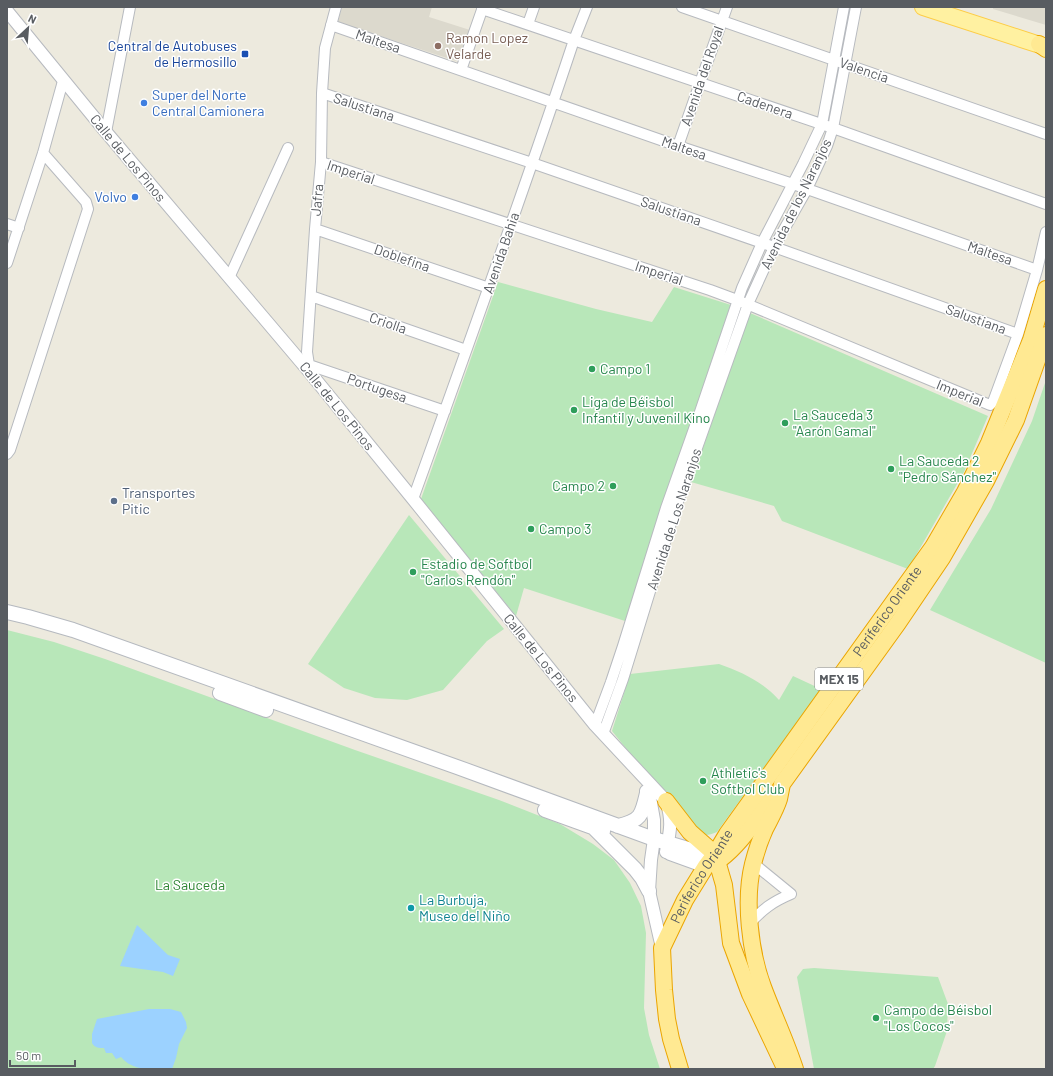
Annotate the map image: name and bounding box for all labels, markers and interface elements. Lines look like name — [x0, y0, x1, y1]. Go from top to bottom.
north arrow — [8, 8, 48, 48]
text: N — [26, 11, 39, 26]
street label: Avenida del Royal — [676, 24, 727, 128]
street label: Maltesa — [353, 25, 403, 56]
place label: Ramon Lopez Velarde — [446, 29, 528, 62]
place label: Central de Autobuses de Hermosillo — [108, 37, 237, 70]
marker: Ramon Lopez Velarde — [433, 41, 443, 51]
marker: Central de Autobuses de Hermosillo — [240, 49, 250, 59]
street label: Valencia — [837, 53, 891, 86]
place label: Super del Norte Central Camionera — [152, 86, 264, 119]
street label: Cadenera — [735, 87, 795, 122]
street label: Salustiana — [331, 89, 397, 124]
marker: Super del Norte Central Camionera — [139, 98, 149, 108]
street label: Calle de Los Pinos — [87, 110, 170, 205]
street label: Maltesa — [659, 132, 709, 163]
street label: Avenida de los Naranjos — [757, 135, 835, 272]
street label: Imperial — [325, 156, 377, 187]
street label: Jafra — [307, 183, 326, 217]
place label: Volvo — [95, 188, 127, 205]
marker: Volvo — [130, 192, 140, 202]
street label: Salustiana — [638, 192, 704, 229]
street label: Avenida Bahia — [479, 210, 522, 296]
street label: Maltesa — [965, 237, 1015, 268]
street label: Doblefina — [372, 240, 432, 275]
street label: Imperial — [633, 257, 685, 288]
street label: Salustiana — [944, 300, 1009, 337]
street label: Criolla — [367, 308, 409, 337]
street label: Calle de Los Pinos — [296, 358, 378, 454]
place label: Campo 1 — [600, 360, 650, 377]
marker: Campo 1 — [587, 364, 597, 374]
street label: Portugesa — [345, 369, 409, 406]
street label: Imperial — [934, 375, 986, 410]
place label: Liga de Béisbol Infantil y Juvenil Kino — [582, 393, 710, 426]
marker: Liga de Béisbol Infantil y Juvenil Kino — [569, 405, 579, 415]
place label: La Sauceda 3 "Aarón Gamal" — [793, 406, 876, 439]
marker: La Sauceda 3 "Aarón Gamal" — [780, 418, 790, 428]
street label: Avenida de Los Naranjos — [643, 446, 705, 592]
place label: La Sauceda 2 "Pedro Sánchez" — [899, 452, 996, 485]
marker: La Sauceda 2 "Pedro Sánchez" — [886, 464, 896, 474]
place label: Campo 2 — [552, 477, 605, 494]
marker: Campo 2 — [608, 481, 618, 491]
place label: Transportes Pitic — [122, 484, 195, 517]
marker: Transportes Pitic — [109, 496, 119, 506]
place label: Campo 3 — [539, 520, 591, 537]
marker: Campo 3 — [526, 524, 536, 534]
place label: Estadio de Softbol "Carlos Rendón" — [421, 555, 532, 588]
street label: Periferico Oriente — [849, 562, 925, 659]
marker: Estadio de Softbol "Carlos Rendón" — [408, 567, 418, 577]
street label: Calle de Los Pinos — [500, 610, 582, 706]
road number: MEX 15 — [815, 668, 863, 690]
place label: Athletic's Softbol Club — [711, 764, 785, 797]
marker: Athletic's Softbol Club — [698, 776, 708, 786]
street label: Periferico Oriente — [666, 825, 736, 926]
park label: La Sauceda — [155, 876, 225, 893]
place label: La Burbuja, Museo del Niño — [419, 891, 510, 924]
marker: La Burbuja, Museo del Niño — [406, 903, 416, 913]
place label: Campo de Béisbol "Los Cocos" — [884, 1001, 992, 1034]
marker: Campo de Béisbol "Los Cocos" — [871, 1013, 881, 1023]
scale bar — [10, 1042, 75, 1068]
text: 50 m — [16, 1048, 41, 1062]

